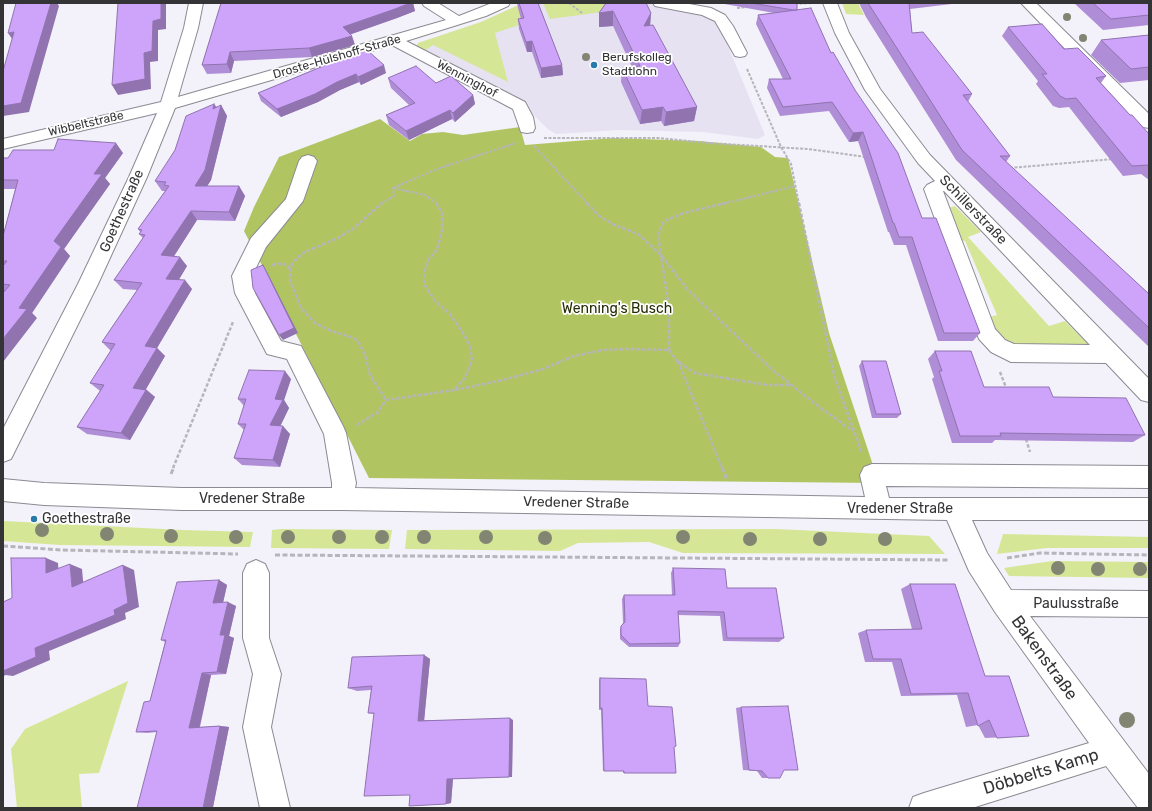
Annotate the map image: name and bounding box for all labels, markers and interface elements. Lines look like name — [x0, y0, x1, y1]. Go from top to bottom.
street label: Droste-Hülshoff-Straße — [271, 32, 403, 82]
place label: Berufskolleg Stadtlohn — [602, 51, 672, 79]
street label: Wenninghof — [434, 57, 500, 101]
marker: Berufskolleg Stadtlohn — [589, 60, 599, 70]
street label: Wibbeltstraße — [47, 108, 125, 140]
street label: Goethestraße — [96, 167, 148, 255]
street label: Schillerstraße — [936, 172, 1010, 248]
park label: Wenning's Busch — [562, 301, 672, 317]
street label: Vredener Straße — [199, 491, 305, 507]
street label: Vredener Straße — [523, 494, 629, 512]
street label: Vredener Straße — [847, 501, 953, 517]
place label: Goethestraße — [42, 511, 131, 527]
marker: Goethestraße — [29, 514, 39, 524]
street label: Paulusstraße — [1033, 596, 1119, 612]
street label: Bakenstraße — [1007, 612, 1081, 704]
street label: Döbbelts Kamp — [981, 745, 1101, 799]

